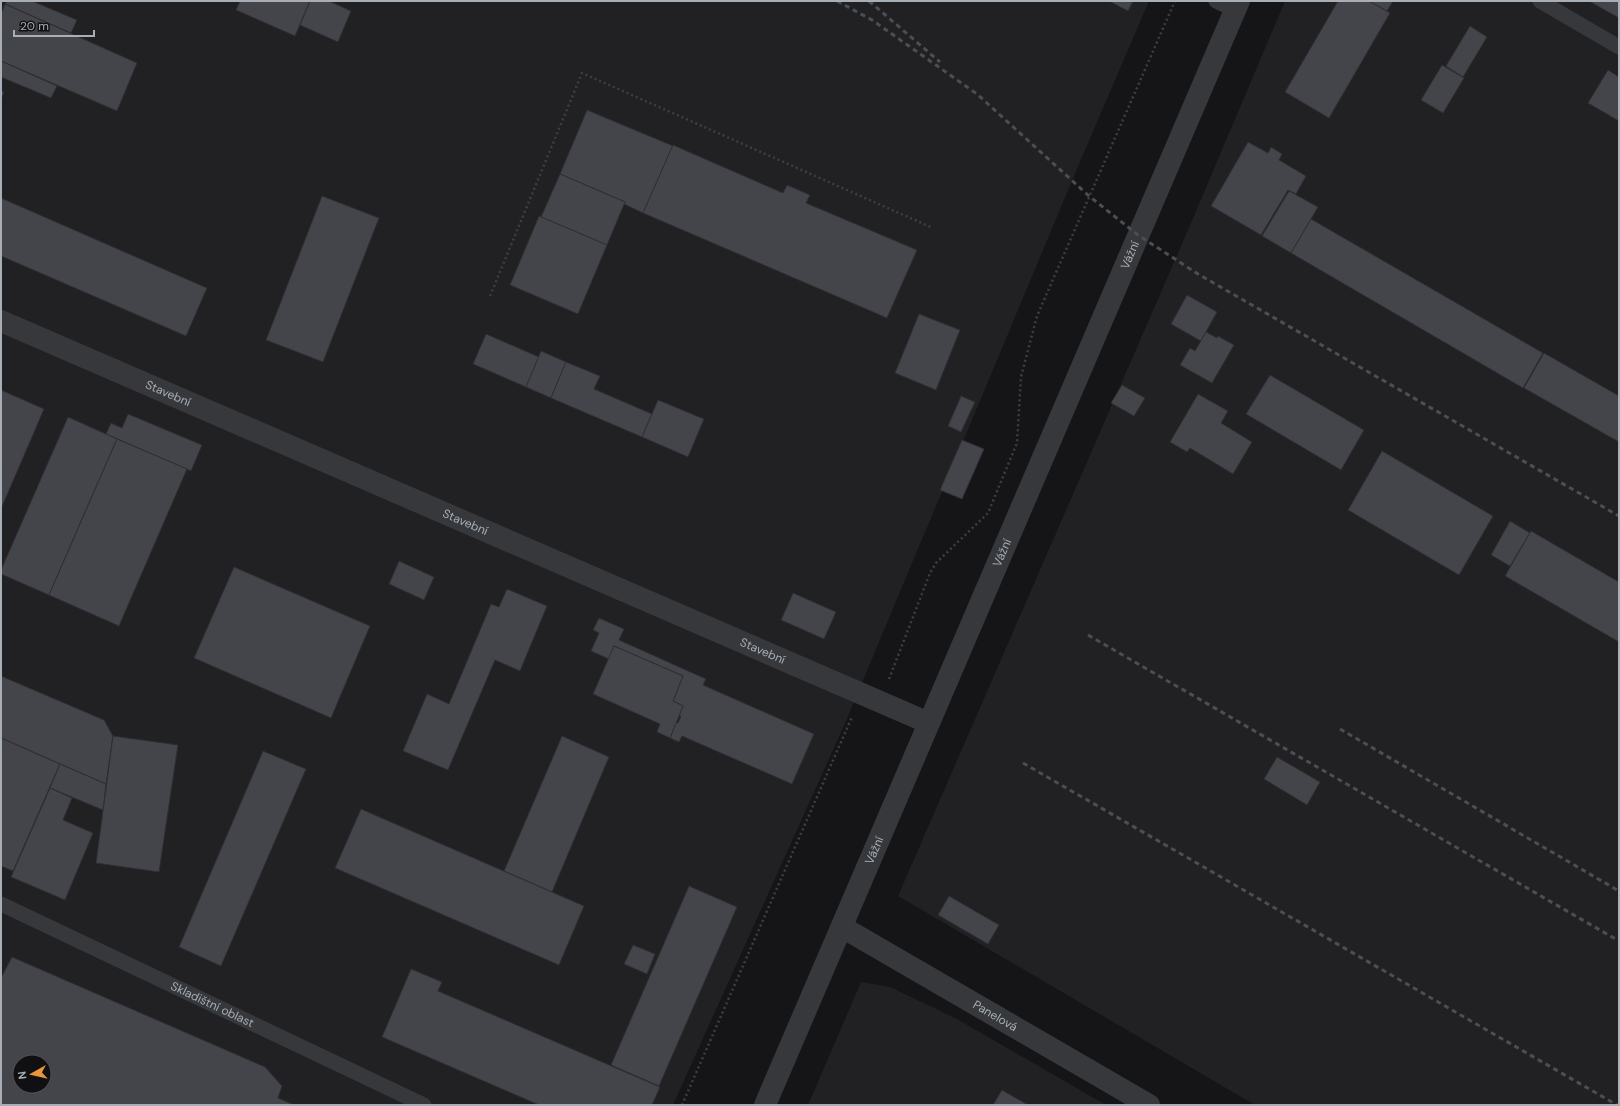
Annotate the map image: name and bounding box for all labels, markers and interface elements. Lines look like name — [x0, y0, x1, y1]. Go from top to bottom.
scale bar — [14, 12, 94, 38]
text: 20 m — [20, 18, 49, 34]
street label: Vážní — [1117, 238, 1143, 271]
street label: Stavební — [143, 376, 193, 410]
street label: Stavební — [440, 505, 491, 539]
street label: Vážní — [989, 536, 1015, 569]
street label: Stavební — [737, 634, 788, 668]
street label: Vážní — [861, 834, 887, 867]
street label: Skladištní oblast — [168, 978, 257, 1031]
street label: Panelová — [970, 997, 1020, 1035]
north arrow — [12, 1054, 52, 1094]
text: N — [15, 1070, 30, 1080]

